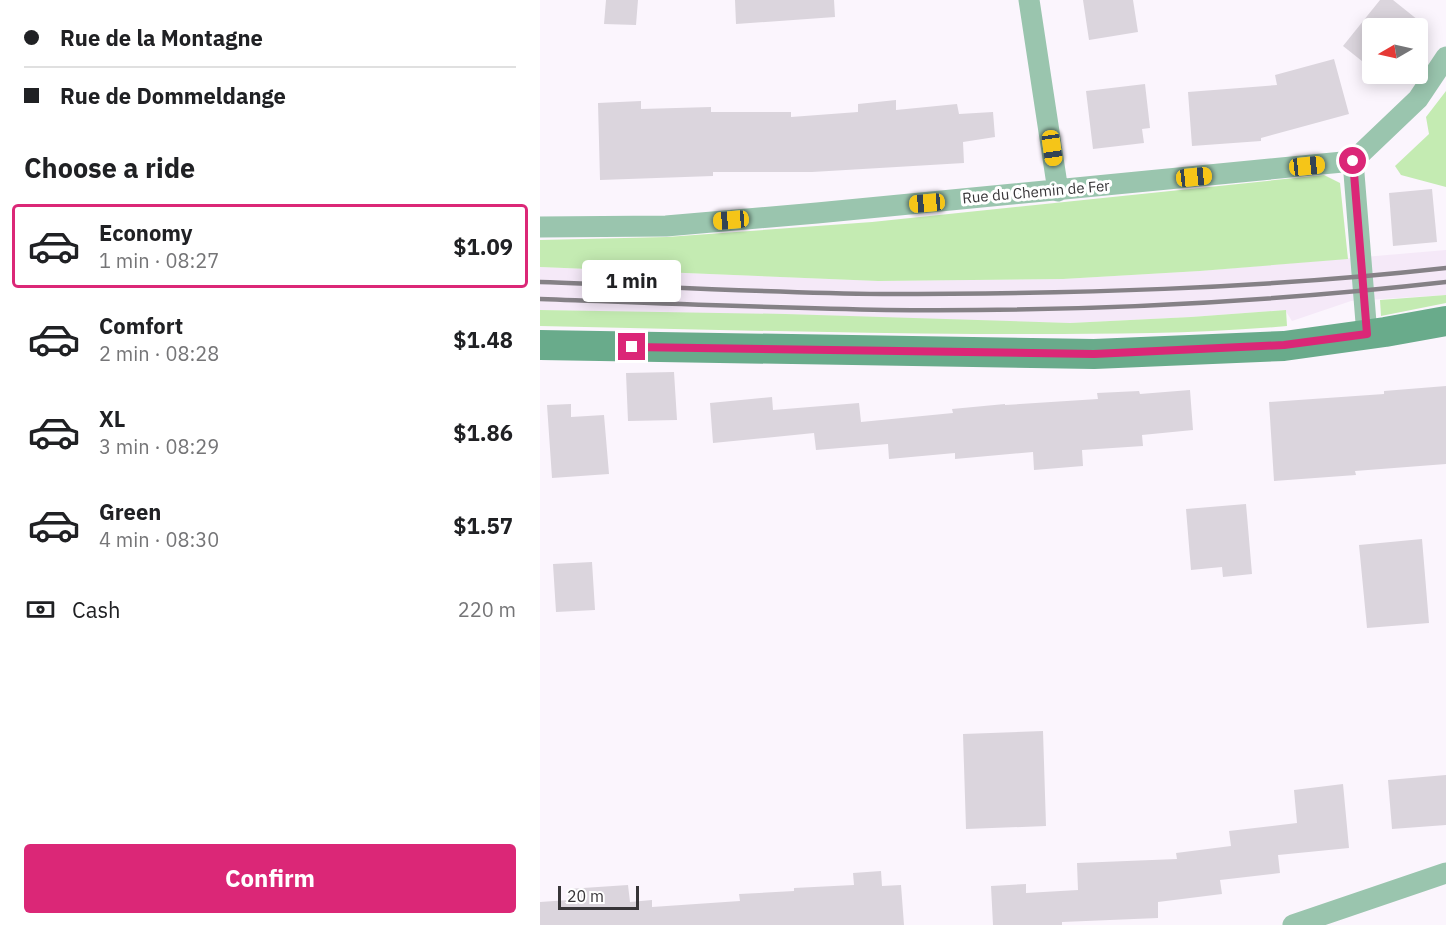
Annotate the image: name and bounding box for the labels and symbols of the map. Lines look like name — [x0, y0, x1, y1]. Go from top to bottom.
north arrow — [1362, 18, 1428, 84]
car — [1041, 129, 1063, 167]
route start — [1339, 147, 1366, 174]
car — [1288, 155, 1326, 177]
car — [1175, 166, 1213, 188]
street label: Rue du Chemin de Fer — [961, 176, 1111, 207]
car — [908, 192, 946, 214]
car — [712, 209, 750, 231]
callout: 1 min — [582, 260, 682, 302]
route end — [618, 333, 645, 360]
scale bar — [558, 883, 639, 910]

